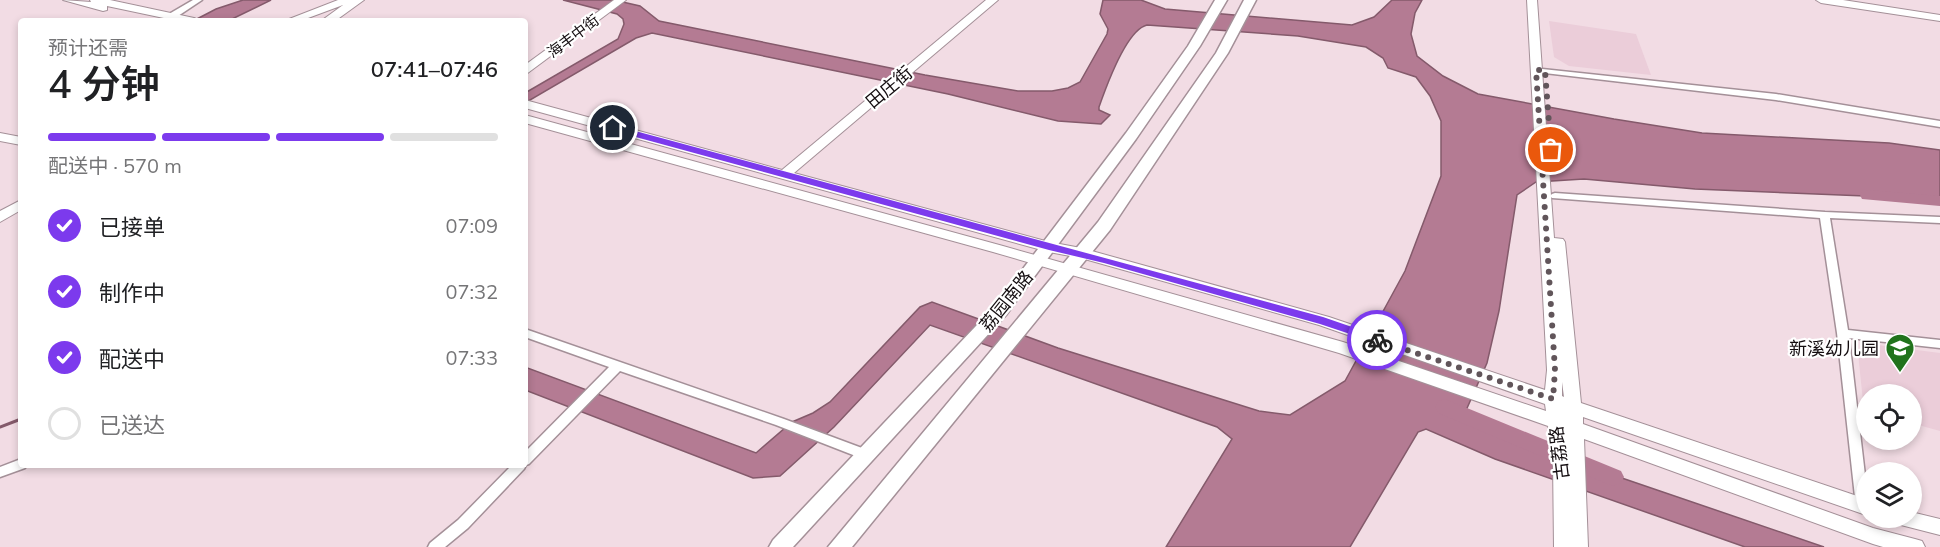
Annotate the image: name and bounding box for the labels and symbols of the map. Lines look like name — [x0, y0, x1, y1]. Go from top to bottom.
street label: 海丰中街 — [543, 10, 603, 62]
street label: 田庄街 — [861, 61, 917, 113]
pin — [587, 102, 638, 153]
pin — [1525, 124, 1576, 175]
street label: 荔园南路 — [974, 266, 1038, 336]
courier — [1347, 310, 1407, 370]
school or university icon: 新溪幼儿园 — [1884, 332, 1916, 374]
place label: 新溪幼儿园 — [1789, 337, 1879, 360]
street label: 古荔路 — [1544, 425, 1574, 481]

